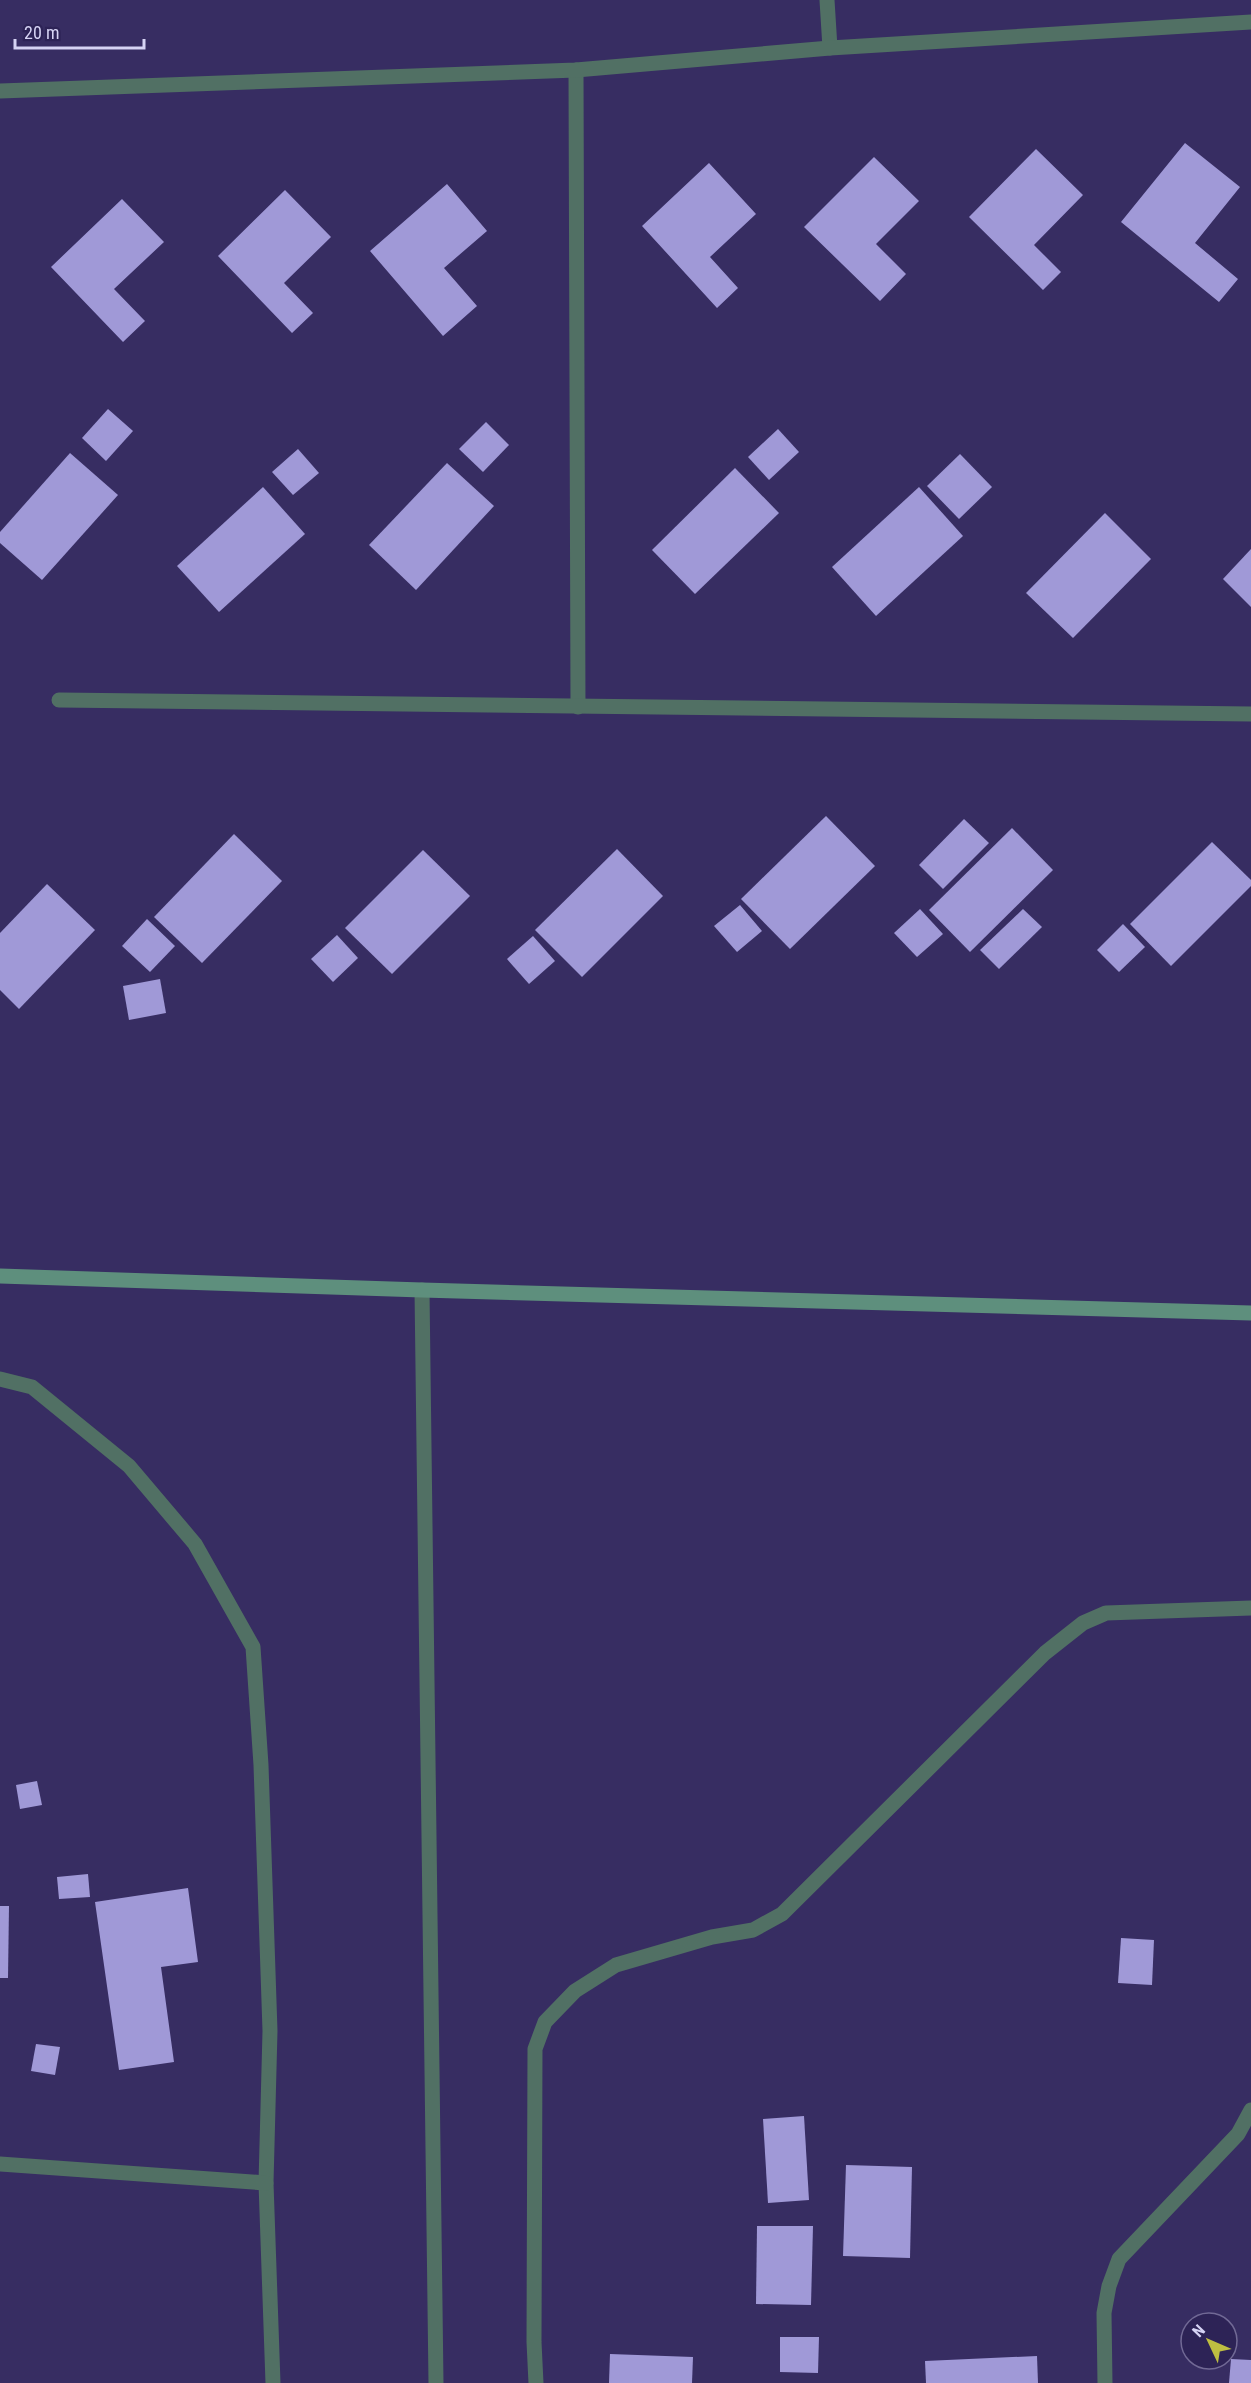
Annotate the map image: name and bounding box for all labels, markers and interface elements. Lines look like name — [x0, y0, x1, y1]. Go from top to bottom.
scale bar — [15, 12, 144, 50]
text: 20 m — [24, 22, 59, 43]
north arrow — [1179, 2311, 1239, 2371]
text: N — [1188, 2321, 1209, 2341]

